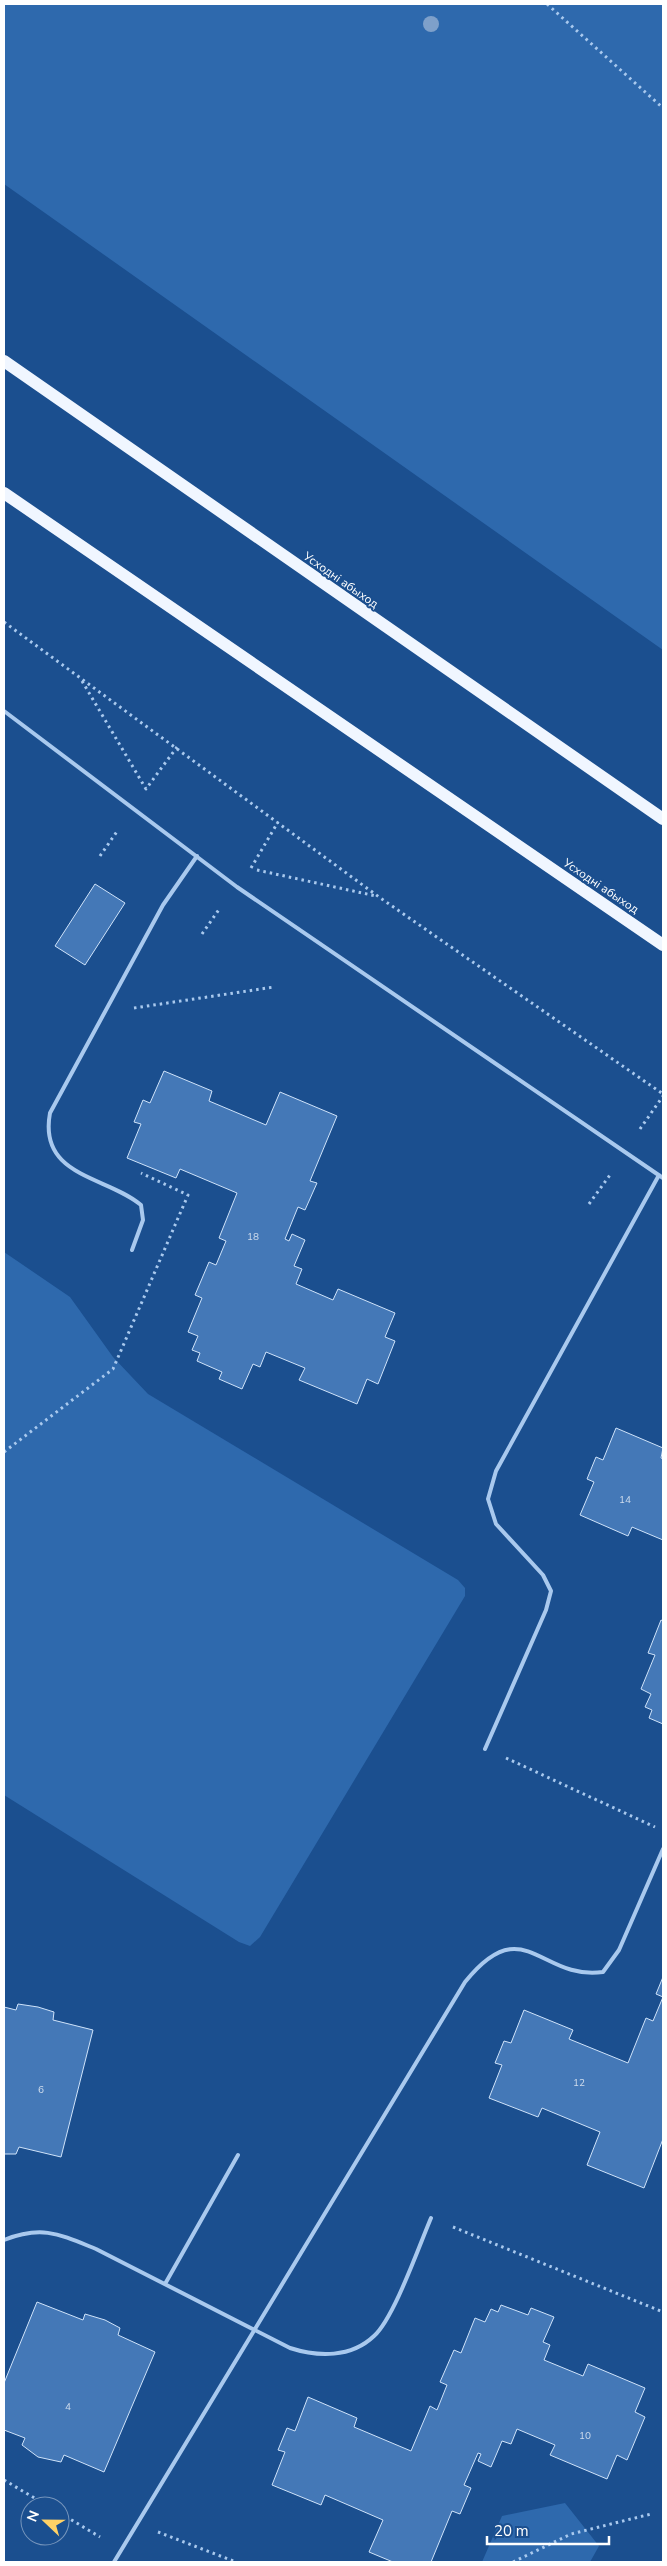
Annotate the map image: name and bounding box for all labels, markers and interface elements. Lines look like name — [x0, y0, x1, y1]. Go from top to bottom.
street label: Усходні абыход — [300, 548, 382, 612]
street label: Усходні абыход — [559, 854, 642, 917]
house number: 18 — [247, 1230, 259, 1244]
house number: 14 — [619, 1493, 631, 1507]
house number: 12 — [573, 2076, 585, 2090]
house number: 6 — [38, 2083, 44, 2097]
house number: 4 — [65, 2400, 71, 2414]
house number: 10 — [579, 2429, 591, 2443]
north arrow — [20, 2496, 70, 2546]
text: N — [23, 2508, 44, 2525]
scale bar — [487, 2514, 610, 2546]
text: 20 m — [494, 2521, 529, 2541]

